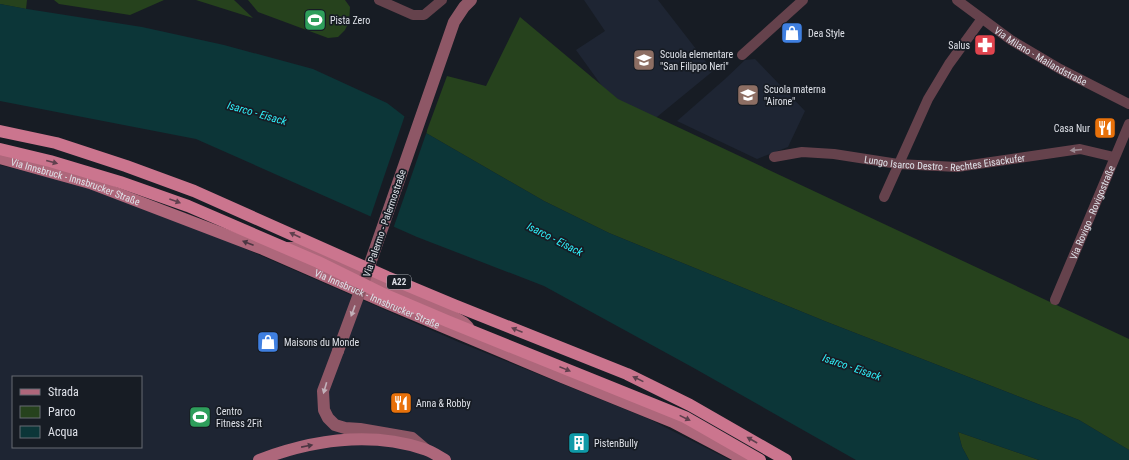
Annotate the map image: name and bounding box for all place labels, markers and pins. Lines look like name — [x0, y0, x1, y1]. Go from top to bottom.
sports icon: Pista Zero — [302, 7, 328, 33]
place label: Pista Zero — [330, 15, 370, 26]
shop icon: Dea Style — [779, 20, 805, 46]
place label: Dea Style — [808, 28, 845, 39]
pharmacy icon: Salus — [972, 32, 998, 58]
place label: Salus — [948, 40, 970, 51]
school or university icon: Scuola elementare "San Filippo Neri" — [631, 47, 657, 73]
place label: Scuola elementare "San Filippo Neri" — [660, 49, 733, 72]
school or university icon: Scuola materna "Airone" — [735, 82, 761, 108]
place label: Scuola materna "Airone" — [764, 84, 826, 107]
restaurant icon: Casa Nur — [1092, 115, 1118, 141]
place label: Casa Nur — [1054, 123, 1090, 134]
shop icon: Maisons du Monde — [255, 329, 281, 355]
place label: Maisons du Monde — [284, 337, 359, 348]
restaurant icon: Anna & Robby — [388, 390, 414, 416]
place label: Anna & Robby — [416, 398, 471, 409]
sports icon: Centro Fitness 2Fit — [187, 404, 213, 430]
place label: Centro Fitness 2Fit — [216, 406, 262, 429]
building icon: PistenBully — [566, 430, 592, 456]
place label: PistenBully — [594, 438, 638, 449]

